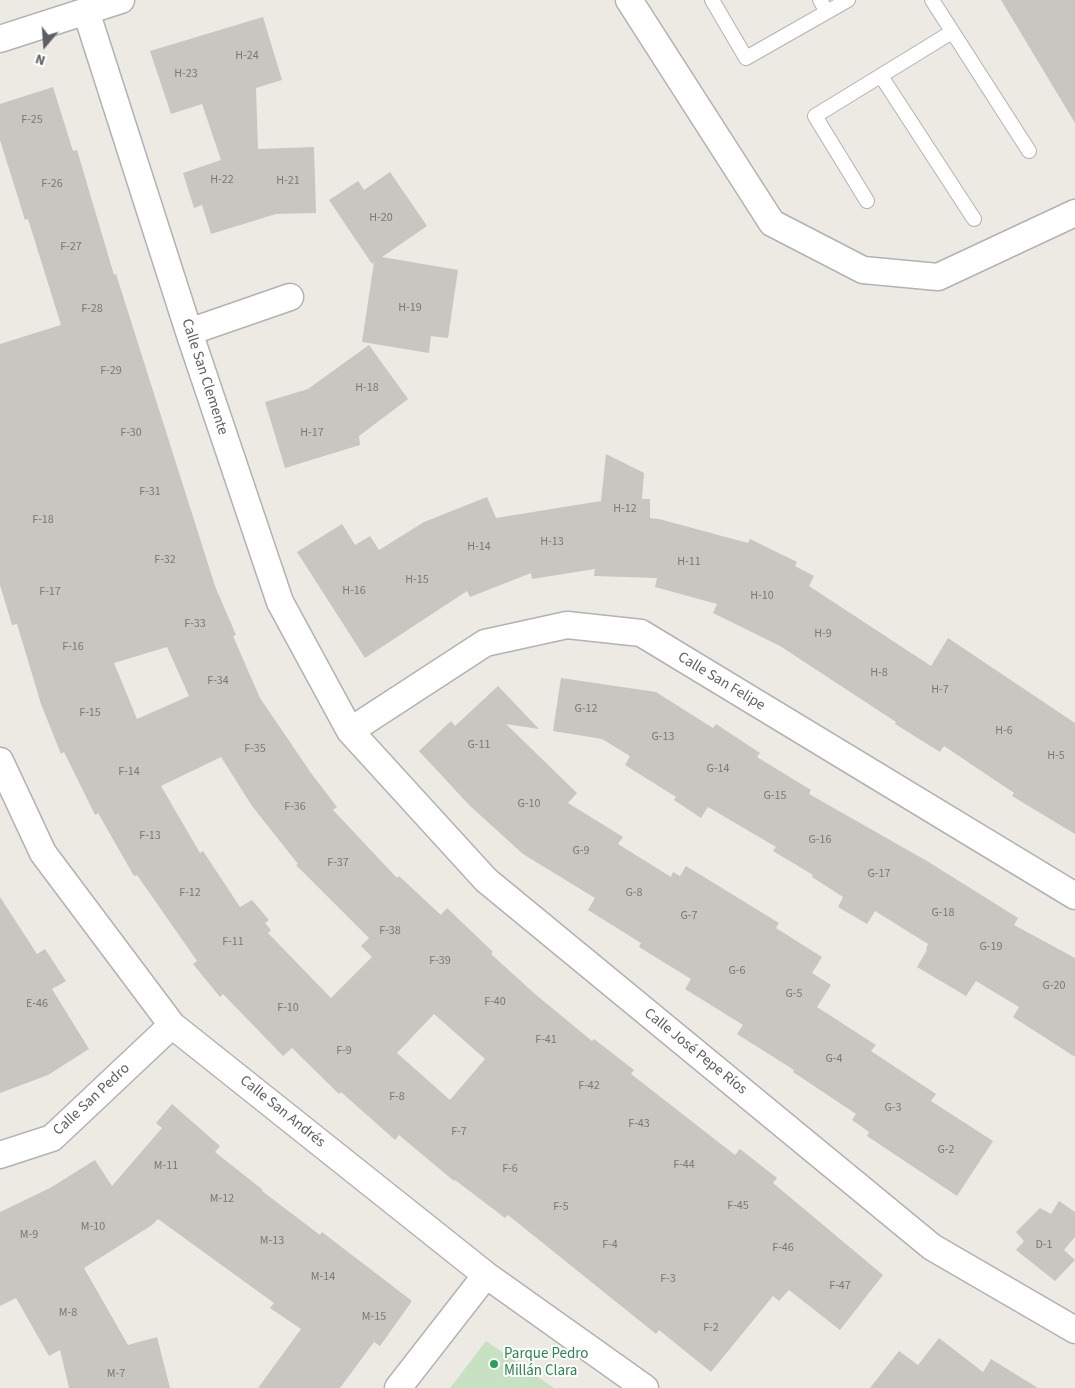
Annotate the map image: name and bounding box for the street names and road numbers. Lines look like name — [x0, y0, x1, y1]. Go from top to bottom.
street label: Calle San Clemente — [177, 317, 231, 437]
street label: Calle San Felipe — [674, 649, 768, 715]
street label: Calle José Pepe Ríos — [640, 1005, 750, 1099]
street label: Calle San Pedro — [50, 1060, 134, 1140]
street label: Calle San Andrés — [236, 1072, 328, 1152]

